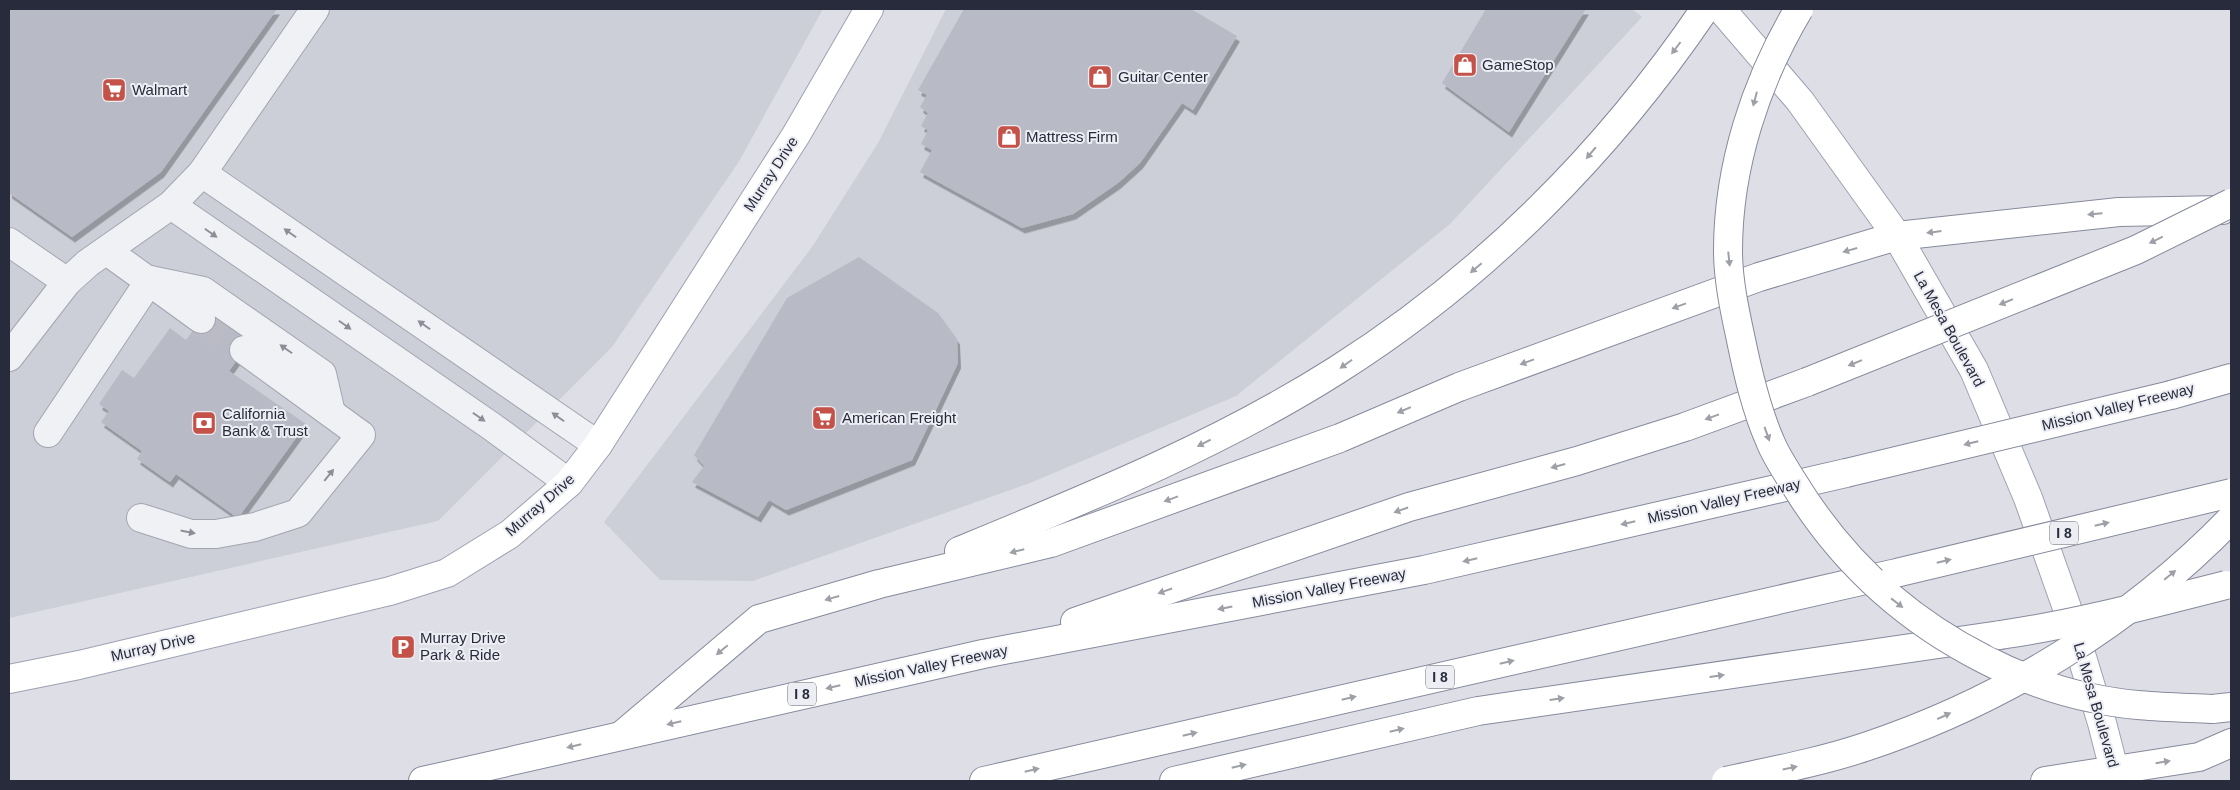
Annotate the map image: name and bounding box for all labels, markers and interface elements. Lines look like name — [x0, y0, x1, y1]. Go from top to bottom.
one-way arrow — [1671, 41, 1681, 55]
shop icon: GameStop — [1452, 52, 1478, 78]
place label: GameStop — [1482, 56, 1554, 73]
shop icon: Guitar Center — [1087, 64, 1113, 90]
place label: Guitar Center — [1118, 68, 1208, 85]
supermarket icon: Walmart — [101, 77, 127, 103]
place label: Walmart — [132, 81, 188, 98]
one-way arrow — [1751, 92, 1759, 107]
shop icon: Mattress Firm — [996, 124, 1022, 150]
place label: Mattress Firm — [1026, 128, 1118, 145]
street label: Murray Drive — [740, 133, 801, 214]
one-way arrow — [1585, 147, 1597, 159]
one-way arrow — [2087, 210, 2103, 218]
one-way arrow — [204, 228, 218, 238]
one-way arrow — [283, 228, 297, 238]
one-way arrow — [1925, 228, 1941, 236]
one-way arrow — [2149, 236, 2163, 244]
one-way arrow — [1843, 246, 1858, 254]
one-way arrow — [1725, 251, 1733, 267]
one-way arrow — [1471, 262, 1483, 274]
street label: La Mesa Boulevard — [1911, 268, 1988, 389]
one-way arrow — [1998, 298, 2013, 306]
one-way arrow — [1672, 303, 1687, 310]
one-way arrow — [338, 320, 352, 330]
one-way arrow — [417, 320, 431, 330]
one-way arrow — [279, 344, 293, 354]
one-way arrow — [1519, 358, 1534, 366]
one-way arrow — [1339, 359, 1352, 369]
one-way arrow — [1848, 359, 1862, 367]
street label: Mission Valley Freeway — [2040, 379, 2196, 434]
place label: California Bank & Trust — [222, 405, 309, 439]
supermarket icon: American Freight — [811, 405, 837, 431]
one-way arrow — [1397, 407, 1411, 415]
place label: American Freight — [842, 409, 957, 426]
bank icon: California Bank & Trust — [191, 410, 217, 436]
one-way arrow — [472, 412, 486, 422]
one-way arrow — [551, 412, 565, 422]
one-way arrow — [1705, 414, 1720, 421]
one-way arrow — [1763, 427, 1771, 442]
one-way arrow — [1196, 439, 1211, 447]
one-way arrow — [1963, 439, 1978, 447]
one-way arrow — [1550, 463, 1565, 471]
one-way arrow — [323, 469, 334, 482]
street label: Murray Drive — [502, 470, 578, 539]
street label: Mission Valley Freeway — [1646, 475, 1802, 526]
one-way arrow — [1163, 496, 1178, 503]
one-way arrow — [1393, 506, 1408, 514]
one-way arrow — [1621, 519, 1636, 527]
one-way arrow — [2094, 520, 2109, 528]
road number: I 8 — [2050, 522, 2078, 544]
one-way arrow — [180, 529, 196, 537]
one-way arrow — [1009, 547, 1024, 555]
one-way arrow — [1462, 556, 1478, 564]
one-way arrow — [1936, 557, 1951, 565]
street label: Mission Valley Freeway — [1250, 564, 1408, 611]
one-way arrow — [2164, 570, 2177, 581]
one-way arrow — [1157, 588, 1172, 595]
one-way arrow — [824, 594, 839, 602]
one-way arrow — [1890, 598, 1903, 609]
one-way arrow — [1216, 604, 1232, 612]
street label: Murray Drive — [109, 629, 197, 664]
place label: Murray Drive Park & Ride — [420, 629, 506, 663]
parking icon: Murray Drive Park & Ride — [390, 634, 416, 660]
street label: La Mesa Boulevard — [2070, 640, 2122, 769]
street label: Mission Valley Freeway — [853, 641, 1010, 690]
one-way arrow — [716, 644, 728, 655]
one-way arrow — [1500, 658, 1515, 666]
road number: I 8 — [1426, 666, 1454, 689]
one-way arrow — [1710, 672, 1726, 680]
road number: I 8 — [788, 682, 816, 706]
one-way arrow — [825, 683, 840, 691]
one-way arrow — [1341, 694, 1356, 702]
one-way arrow — [1549, 695, 1565, 703]
one-way arrow — [1937, 712, 1951, 720]
one-way arrow — [667, 719, 682, 727]
one-way arrow — [1390, 726, 1405, 734]
one-way arrow — [1183, 730, 1198, 738]
one-way arrow — [567, 742, 582, 750]
one-way arrow — [2156, 758, 2172, 766]
one-way arrow — [1231, 762, 1246, 770]
one-way arrow — [1783, 763, 1799, 771]
one-way arrow — [1024, 766, 1039, 774]

